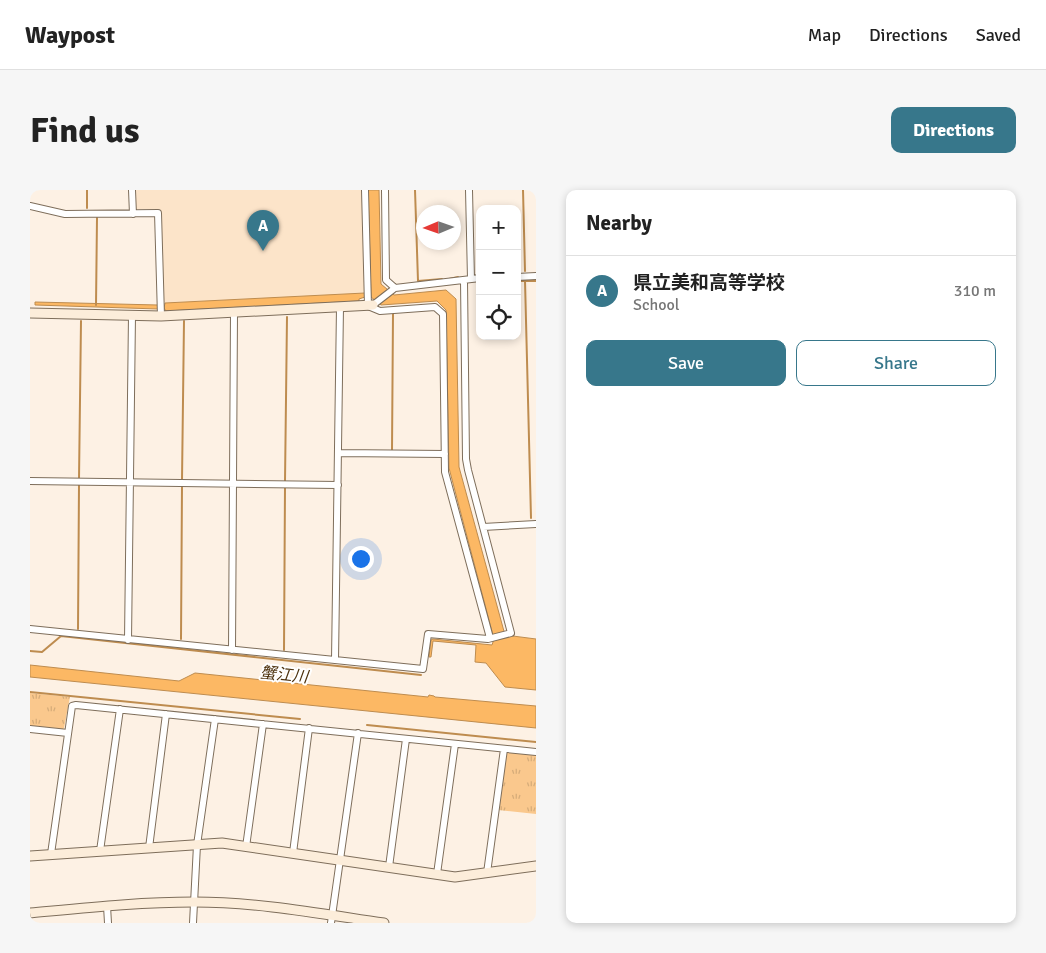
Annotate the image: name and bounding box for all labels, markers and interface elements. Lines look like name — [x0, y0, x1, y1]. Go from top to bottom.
text: Waypost — [25, 20, 115, 50]
text: Map — [808, 24, 841, 46]
text: Directions — [869, 24, 948, 46]
text: Saved — [976, 24, 1021, 46]
button: Directions — [891, 107, 1016, 153]
text: Find us — [30, 109, 140, 152]
north arrow — [416, 205, 461, 250]
map controls — [476, 205, 521, 340]
button: + — [476, 205, 521, 250]
pin: A — [247, 210, 279, 251]
text: Nearby — [586, 210, 652, 236]
button: − — [476, 250, 521, 295]
text: 県立美和高等学校 — [633, 271, 785, 295]
text: A — [597, 281, 607, 301]
text: 310 m — [954, 281, 996, 301]
button: locate — [476, 295, 521, 340]
text: School — [633, 295, 679, 315]
button: Save — [586, 340, 786, 386]
button: Share — [796, 340, 996, 386]
your location — [348, 546, 374, 572]
water label: 蟹江川 — [259, 663, 311, 688]

